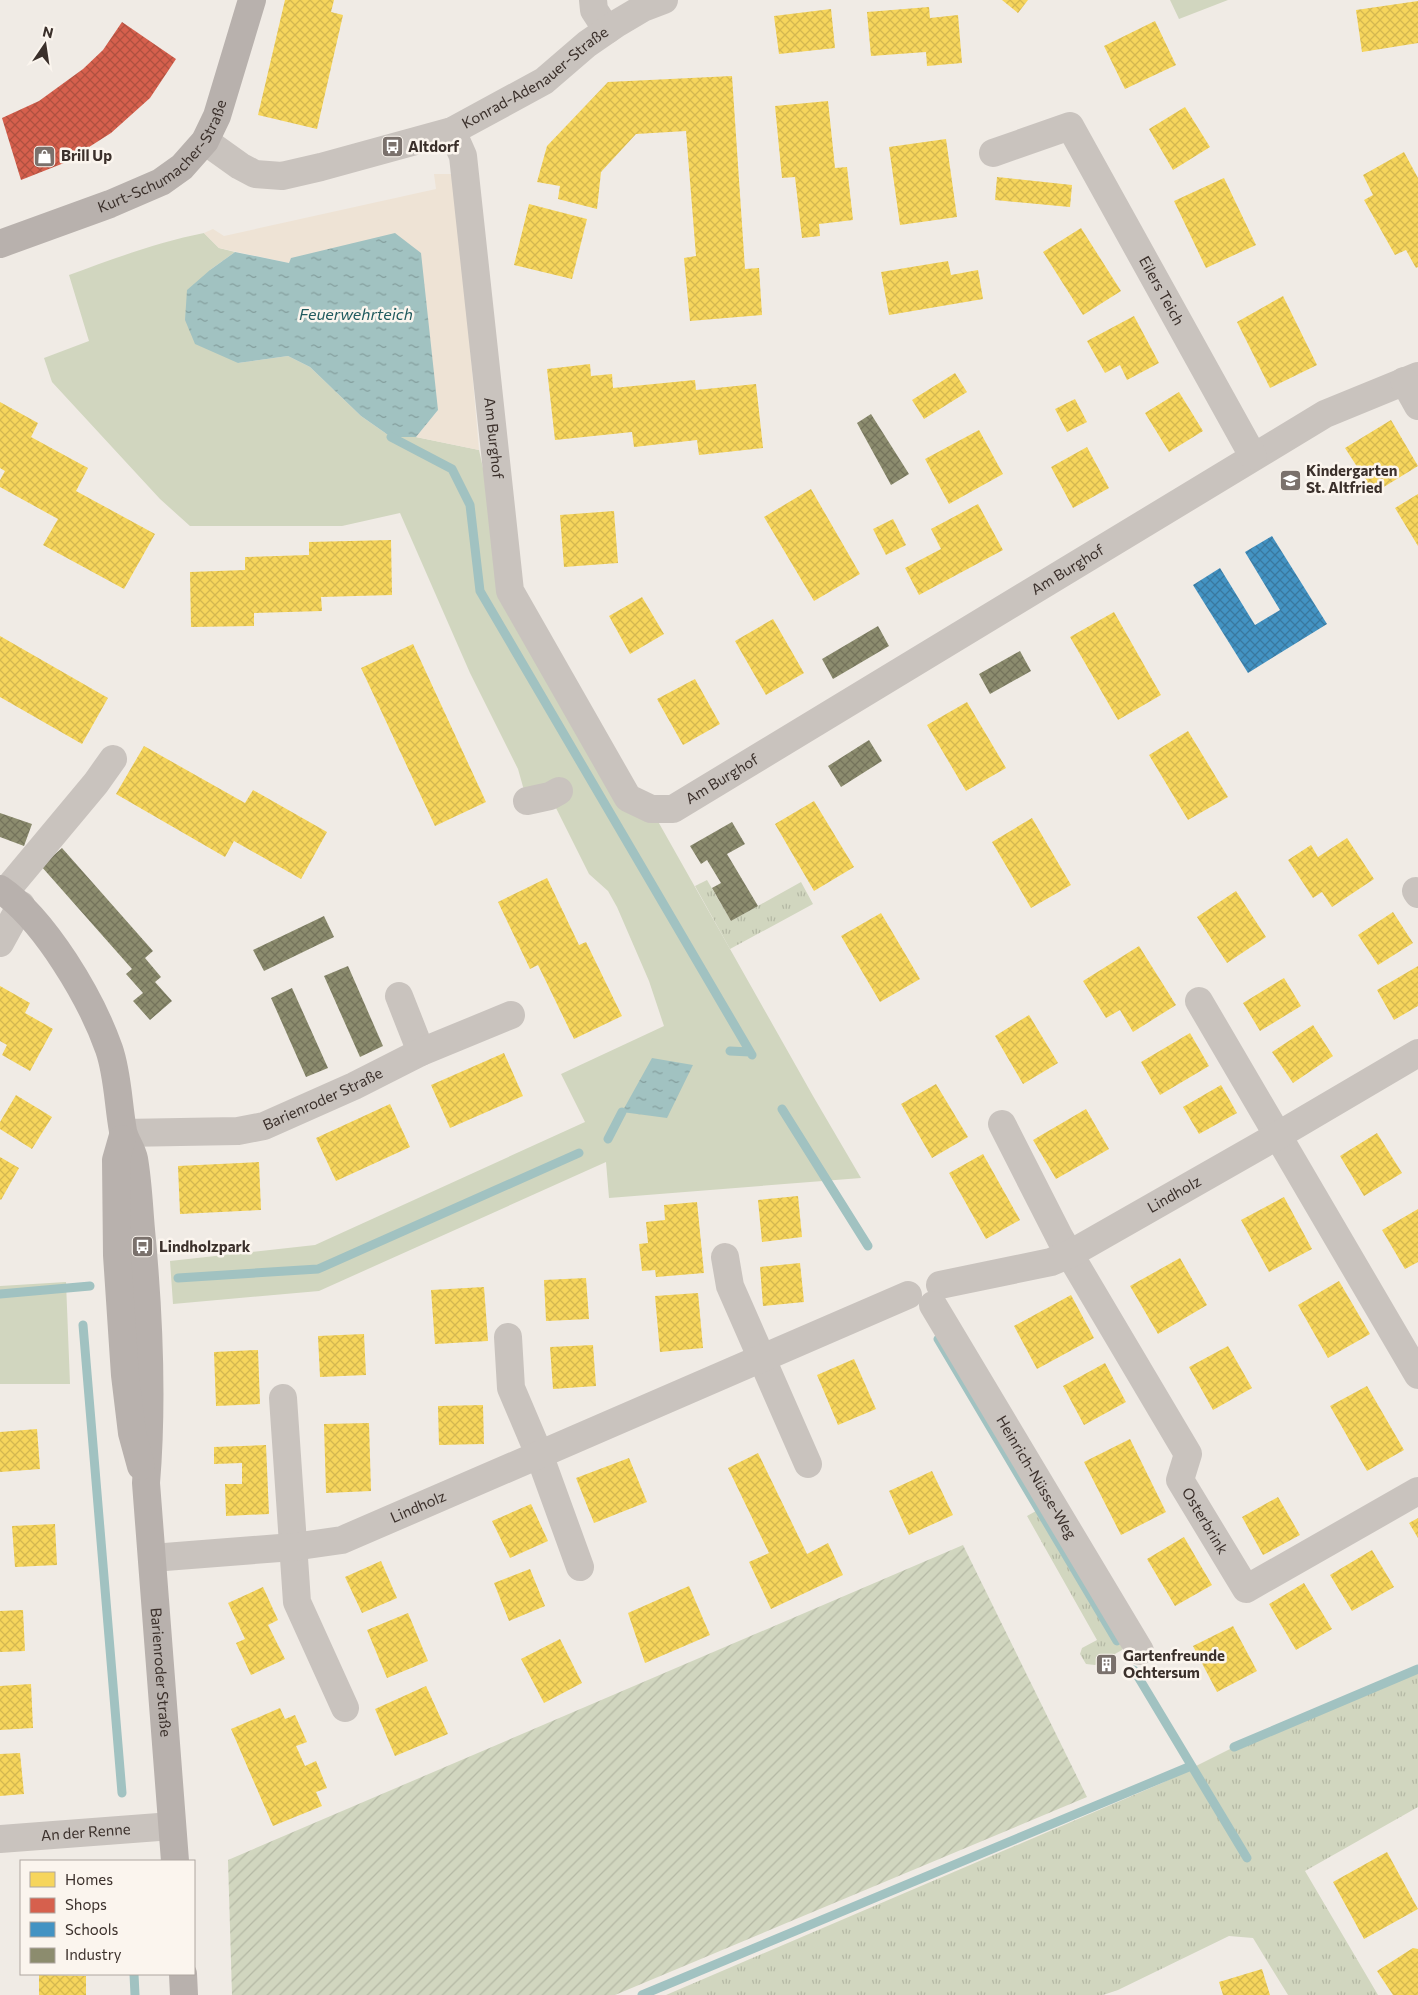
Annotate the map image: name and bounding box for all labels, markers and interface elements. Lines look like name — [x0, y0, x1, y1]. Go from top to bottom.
north arrow — [20, 20, 70, 70]
text: N — [41, 22, 55, 41]
street label: Konrad-Adenauer-Straße — [458, 22, 611, 132]
street label: Kurt-Schumacher-Straße — [95, 97, 229, 216]
bus stop icon: Altdorf — [380, 135, 404, 159]
place label: Altdorf — [408, 137, 460, 155]
shop icon: Brill Up — [33, 144, 57, 168]
place label: Brill Up — [61, 146, 112, 164]
street label: Eilers Teich — [1136, 253, 1189, 328]
water label: Feuerwehrteich — [299, 304, 413, 323]
street label: Am Burghof — [481, 396, 508, 480]
place label: Kindergarten St. Altfried — [1306, 461, 1397, 496]
school or university icon: Kindergarten St. Altfried — [1278, 468, 1302, 492]
street label: Am Burghof — [1027, 540, 1107, 598]
street label: Am Burghof — [682, 749, 761, 807]
street label: Barienroder Straße — [260, 1063, 385, 1133]
street label: Lindholz — [1144, 1171, 1204, 1216]
bus stop icon: Lindholzpark — [131, 1235, 155, 1259]
place label: Lindholzpark — [159, 1237, 251, 1255]
street label: Heinrich-Nüsse-Weg — [993, 1412, 1081, 1542]
street label: Osterbrink — [1179, 1484, 1233, 1557]
street label: Lindholz — [387, 1486, 448, 1526]
street label: Barienroder Straße — [148, 1607, 175, 1738]
place label: Gartenfreunde Ochtersum — [1123, 1646, 1225, 1681]
building icon: Gartenfreunde Ochtersum — [1095, 1653, 1119, 1677]
street label: An der Renne — [40, 1819, 131, 1844]
legend — [20, 1860, 195, 1975]
text: Homes — [65, 1870, 113, 1888]
text: Shops — [65, 1895, 107, 1913]
text: Schools — [65, 1920, 119, 1938]
text: Industry — [65, 1945, 122, 1963]

